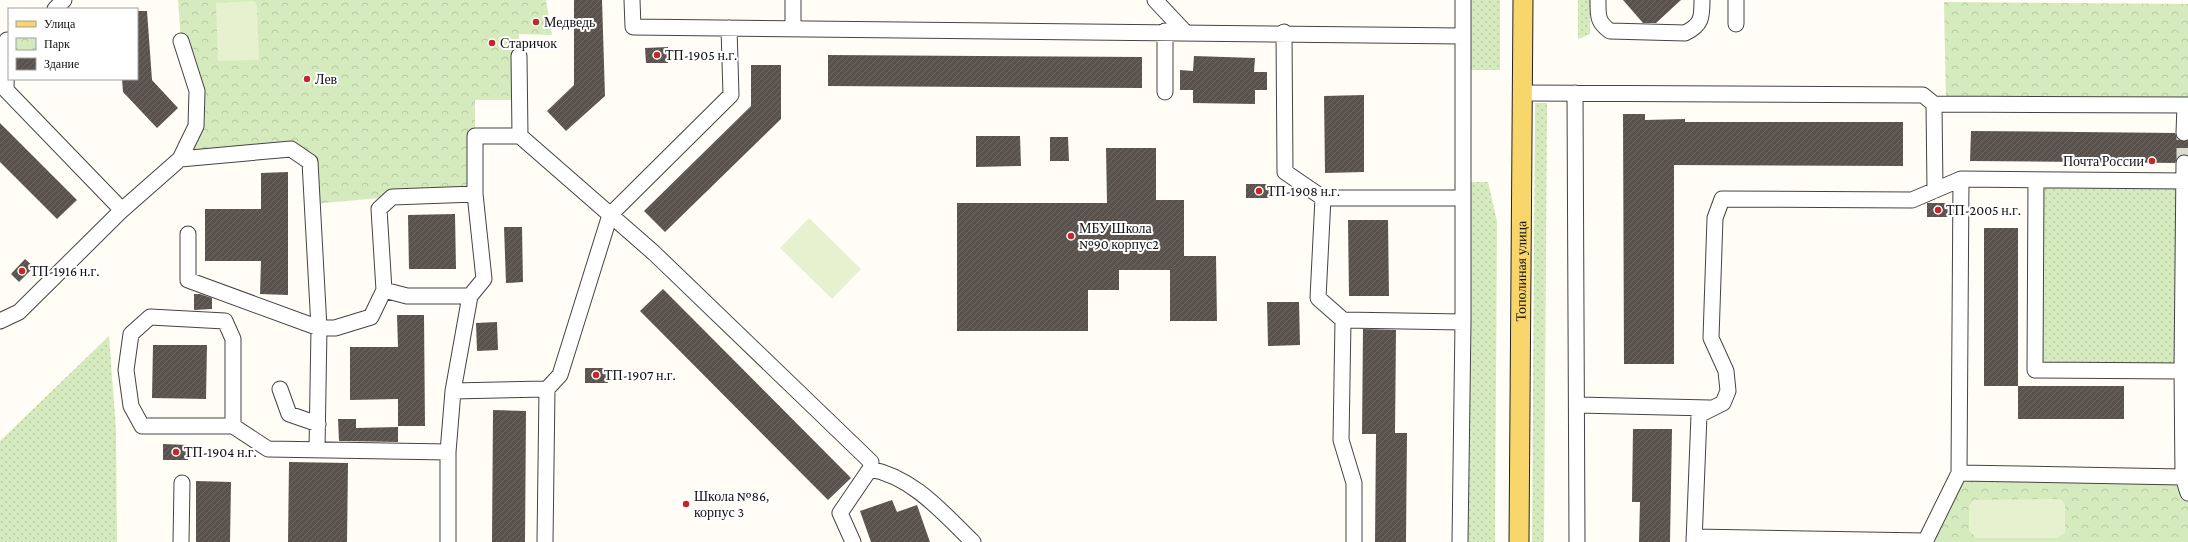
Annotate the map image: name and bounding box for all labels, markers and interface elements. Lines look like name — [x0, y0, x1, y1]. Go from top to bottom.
legend — [8, 8, 138, 80]
place label: Медведь — [544, 14, 595, 30]
text: Улица — [44, 17, 76, 31]
marker: Медведь — [531, 17, 541, 27]
place label: Старичок — [500, 35, 557, 51]
text: Парк — [44, 37, 70, 51]
marker: Старичок — [487, 38, 497, 48]
place label: ТП-1905 н.г. — [665, 47, 737, 63]
marker: ТП-1905 н.г. — [652, 50, 662, 60]
text: Здание — [44, 57, 79, 71]
place label: Лев — [315, 71, 338, 87]
marker: Лев — [302, 74, 312, 84]
place label: Почта России — [2063, 153, 2144, 169]
marker: Почта России — [2147, 156, 2157, 166]
place label: ТП-1908 н.г. — [1267, 183, 1340, 199]
marker: ТП-1908 н.г. — [1254, 186, 1264, 196]
place label: ТП-2005 н.г. — [1946, 202, 2021, 218]
marker: ТП-2005 н.г. — [1933, 205, 1943, 215]
place label: МБУ Школа №90 корпус2 — [1079, 220, 1159, 252]
street label: Тополиная улица — [1513, 220, 1529, 321]
marker: МБУ Школа №90 корпус2 — [1066, 231, 1076, 241]
place label: ТП-1916 н.г. — [30, 263, 99, 279]
marker: ТП-1916 н.г. — [17, 266, 27, 276]
place label: ТП-1907 н.г. — [604, 367, 676, 383]
marker: ТП-1907 н.г. — [591, 370, 601, 380]
place label: ТП-1904 н.г. — [184, 444, 257, 460]
marker: ТП-1904 н.г. — [171, 447, 181, 457]
place label: Школа №86, корпус 3 — [694, 488, 769, 520]
marker: Школа №86, корпус 3 — [681, 499, 691, 509]

